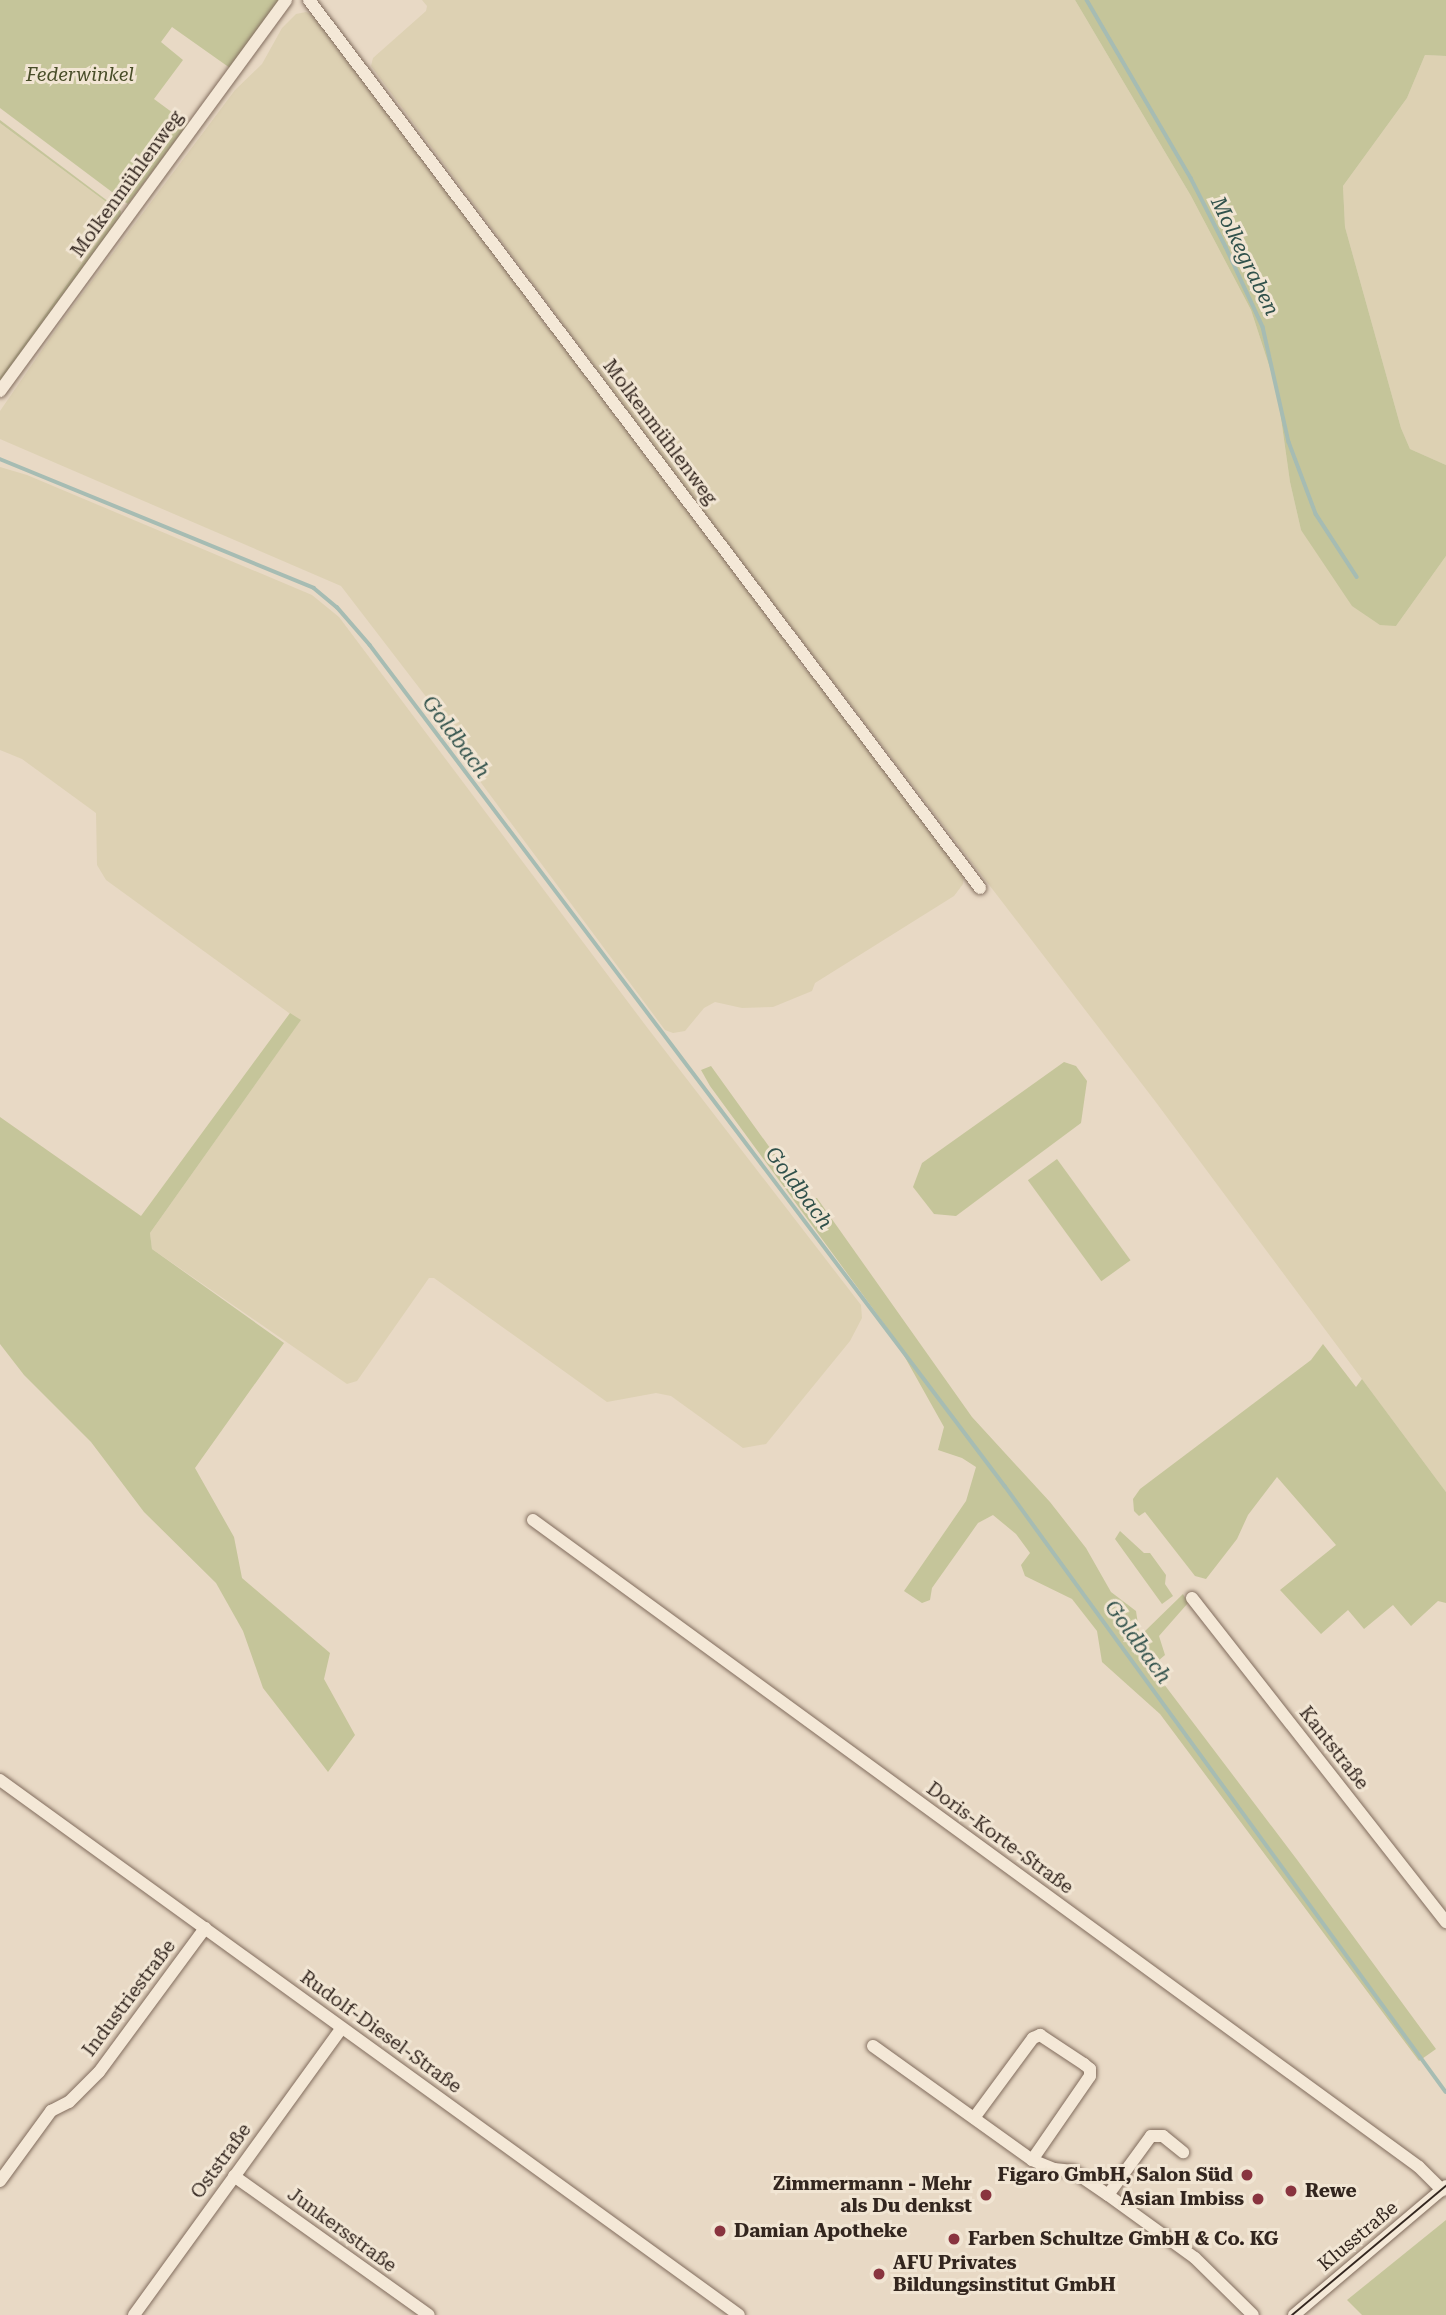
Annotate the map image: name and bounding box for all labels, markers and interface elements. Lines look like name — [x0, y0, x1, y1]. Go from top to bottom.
park label: Federwinkel — [26, 64, 134, 86]
street label: Molkenmühlenweg — [66, 106, 188, 262]
water label: Molkegraben — [1205, 192, 1285, 320]
street label: Molkenmühlenweg — [598, 355, 722, 509]
water label: Goldbach — [417, 691, 495, 783]
water label: Goldbach — [760, 1142, 838, 1234]
water label: Goldbach — [1099, 1596, 1177, 1688]
street label: Kantstraße — [1294, 1702, 1374, 1794]
street label: Doris-Korte-Straße — [922, 1777, 1078, 1899]
street label: Industriestraße — [78, 1935, 180, 2061]
street label: Rudolf-Diesel-Straße — [296, 1966, 466, 2098]
street label: Oststraße — [186, 2119, 256, 2203]
place label: Figaro GmbH, Salon Süd — [998, 2164, 1233, 2186]
marker: Figaro GmbH, Salon Süd — [1239, 2167, 1255, 2183]
place label: Zimmermann - Mehr als Du denkst — [773, 2173, 972, 2217]
place label: Rewe — [1305, 2180, 1357, 2202]
street label: Junkersstraße — [283, 2183, 401, 2277]
marker: Rewe — [1283, 2183, 1299, 2199]
marker: Zimmermann - Mehr als Du denkst — [978, 2187, 994, 2203]
place label: Asian Imbiss — [1121, 2188, 1244, 2210]
marker: Asian Imbiss — [1250, 2191, 1266, 2207]
street label: Klusstraße — [1314, 2196, 1402, 2276]
place label: Damian Apotheke — [734, 2220, 907, 2242]
marker: Damian Apotheke — [712, 2223, 728, 2239]
place label: Farben Schultze GmbH & Co. KG — [968, 2228, 1278, 2250]
marker: Farben Schultze GmbH & Co. KG — [946, 2231, 962, 2247]
place label: AFU Privates Bildungsinstitut GmbH — [893, 2252, 1116, 2296]
marker: AFU Privates Bildungsinstitut GmbH — [871, 2266, 887, 2282]

